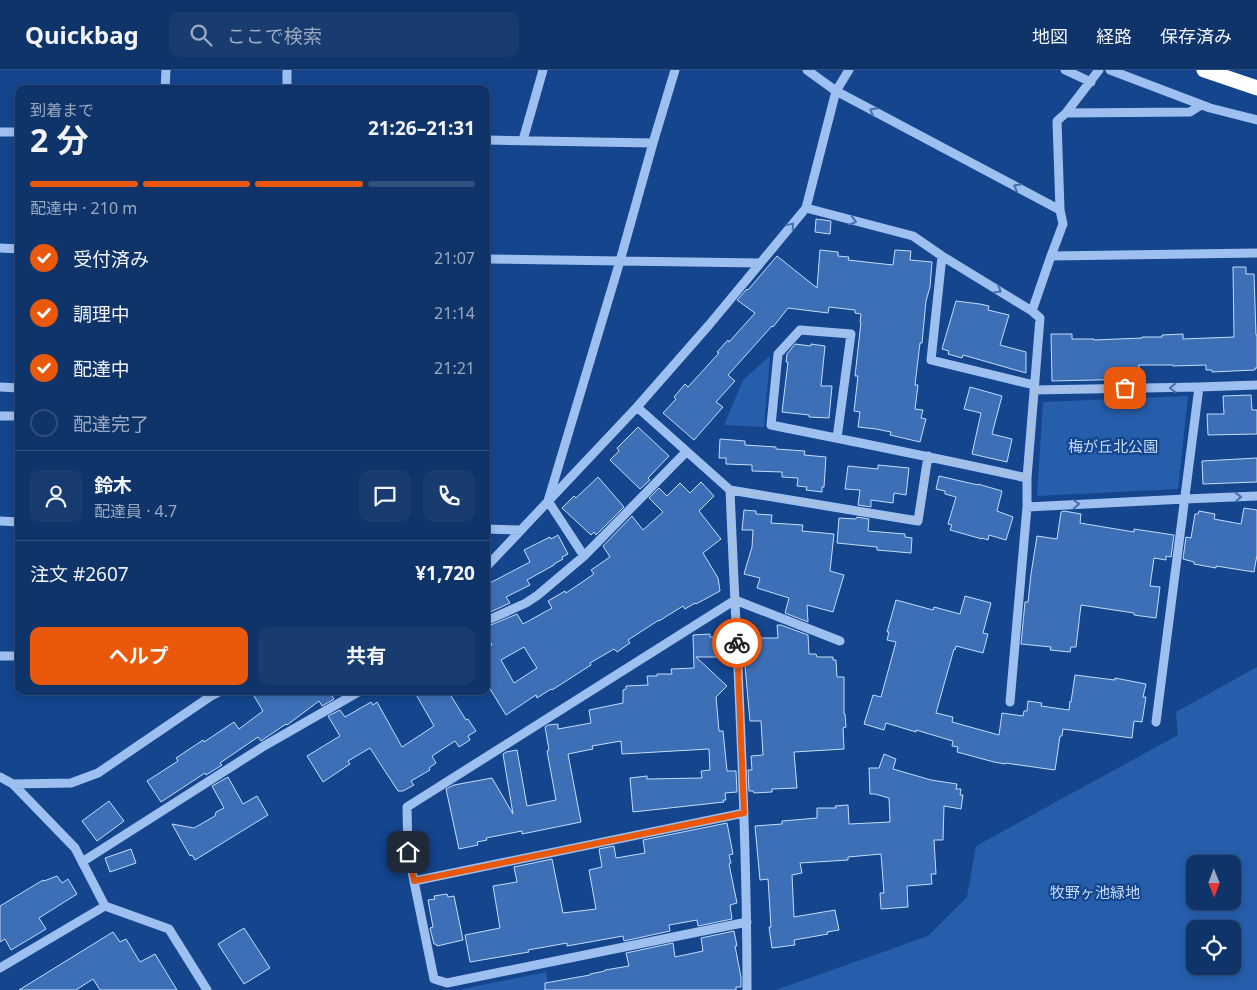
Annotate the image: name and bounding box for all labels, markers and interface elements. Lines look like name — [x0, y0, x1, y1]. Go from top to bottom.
search box — [169, 12, 519, 57]
text: Quickbag — [25, 18, 139, 51]
icon: search — [187, 21, 215, 49]
text: ここで検索 — [227, 23, 322, 49]
text: 地図 — [1032, 24, 1068, 48]
text: 経路 — [1096, 24, 1132, 48]
text: 保存済み — [1160, 24, 1232, 48]
text: 到着まで — [30, 99, 94, 121]
one-way arrow — [870, 107, 879, 117]
text: 21:26–21:31 — [368, 115, 475, 141]
text: 2 分 — [30, 118, 89, 161]
one-way arrow — [1013, 183, 1022, 193]
text: 配達中 · 210 m — [30, 197, 137, 219]
one-way arrow — [848, 215, 856, 225]
one-way arrow — [785, 223, 793, 232]
icon: check — [30, 244, 58, 272]
text: 受付済み — [73, 246, 149, 272]
text: 21:07 — [434, 247, 475, 269]
one-way arrow — [992, 283, 1001, 293]
icon: check — [30, 299, 58, 327]
text: 調理中 — [73, 301, 130, 327]
text: 21:14 — [434, 302, 475, 324]
icon: check — [30, 354, 58, 382]
text: 配達中 — [73, 356, 130, 382]
text: 21:21 — [434, 357, 475, 379]
pin — [1104, 367, 1146, 409]
icon: bag — [1111, 374, 1139, 402]
one-way arrow — [1169, 383, 1177, 393]
text: 配達完了 — [73, 411, 149, 437]
park label: 梅が丘北公園 — [1068, 436, 1158, 456]
button: person — [30, 470, 82, 522]
button: chat — [359, 470, 411, 522]
button: phone — [423, 470, 475, 522]
text: 鈴木 — [94, 472, 132, 498]
one-way arrow — [1234, 492, 1242, 502]
one-way arrow — [1072, 499, 1080, 510]
text: 配達員 · 4.7 — [94, 500, 177, 522]
text: ¥1,720 — [415, 560, 475, 586]
text: 注文 #2607 — [30, 561, 129, 587]
courier — [712, 618, 762, 668]
button: ヘルプ — [30, 627, 248, 685]
button: 共有 — [258, 627, 475, 685]
icon: bike — [723, 629, 751, 657]
pin — [387, 831, 429, 873]
icon: home — [394, 838, 422, 866]
north arrow — [1186, 855, 1241, 910]
map controls — [1186, 855, 1241, 975]
park label: 牧野ヶ池緑地 — [1050, 882, 1140, 902]
button: locate — [1186, 920, 1241, 975]

